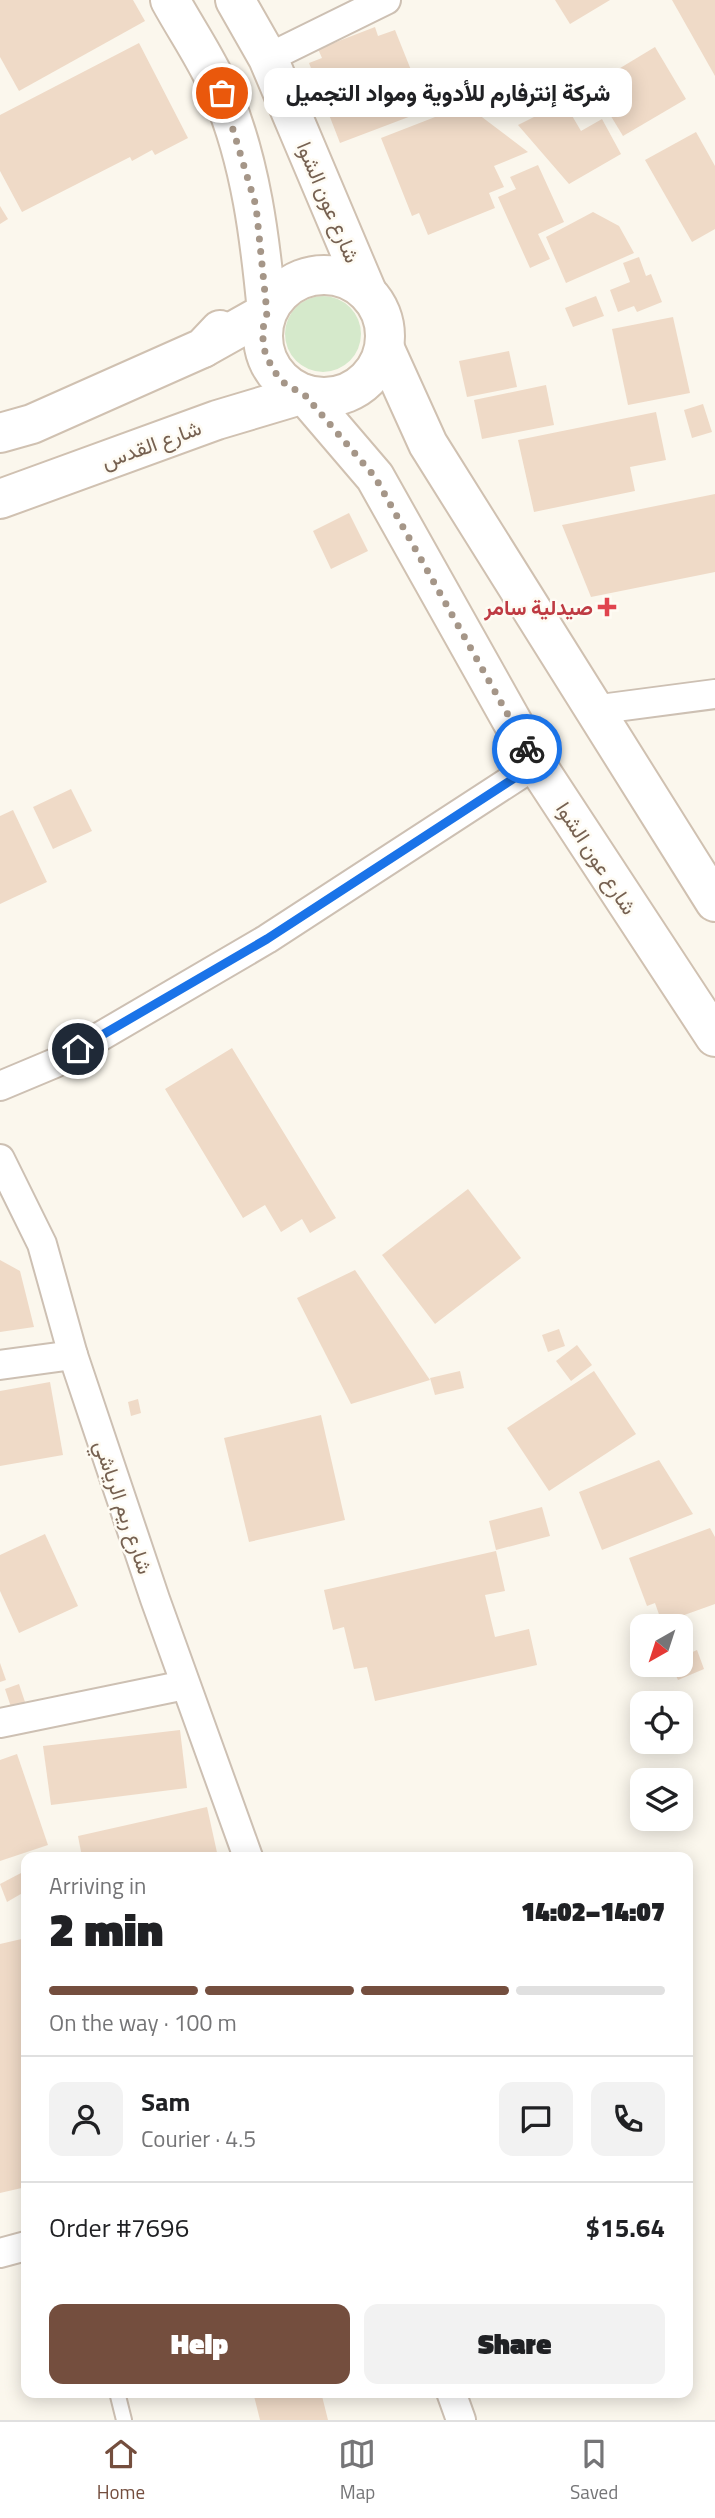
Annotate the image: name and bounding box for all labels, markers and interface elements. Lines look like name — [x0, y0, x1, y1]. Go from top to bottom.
pin — [192, 63, 252, 123]
callout: شركة إنترفارم للأدوية ومواد التجميل — [264, 68, 632, 118]
icon: bag — [203, 74, 241, 112]
text: شركة إنترفارم للأدوية ومواد التجميل — [286, 75, 610, 110]
street label: شارع عون الشوا — [289, 136, 369, 268]
street label: شارع القدس — [97, 411, 205, 477]
place label: صيدلية سامر — [483, 591, 593, 623]
marker: صيدلية سامر — [599, 599, 615, 615]
courier — [492, 714, 562, 784]
icon: bike — [508, 730, 546, 768]
street label: شارع عون الشوا — [548, 795, 646, 921]
pin — [48, 1019, 108, 1079]
icon: home — [59, 1030, 97, 1068]
street label: شارع ريم الرياشي — [84, 1436, 162, 1579]
north arrow — [630, 1614, 693, 1676]
map controls — [630, 1614, 693, 1831]
button: locate — [630, 1691, 693, 1754]
button: layers — [630, 1768, 693, 1831]
text: Arriving in — [49, 1868, 146, 1903]
text: 14:02–14:07 — [521, 1892, 665, 1931]
text: 2 min — [49, 1894, 163, 1964]
text: On the way · 100 m — [49, 2005, 237, 2040]
button: person — [49, 2082, 123, 2156]
text: Sam — [141, 2082, 190, 2121]
button: chat — [499, 2082, 573, 2156]
button: phone — [591, 2082, 665, 2156]
text: Courier · 4.5 — [141, 2121, 256, 2156]
text: Order #7696 — [49, 2208, 189, 2247]
text: $15.64 — [586, 2208, 665, 2247]
button: Help — [49, 2304, 350, 2384]
button: Share — [364, 2304, 665, 2384]
tab: Home — [97, 2435, 145, 2506]
tab: Map — [338, 2435, 376, 2506]
tab: Saved — [570, 2435, 618, 2506]

